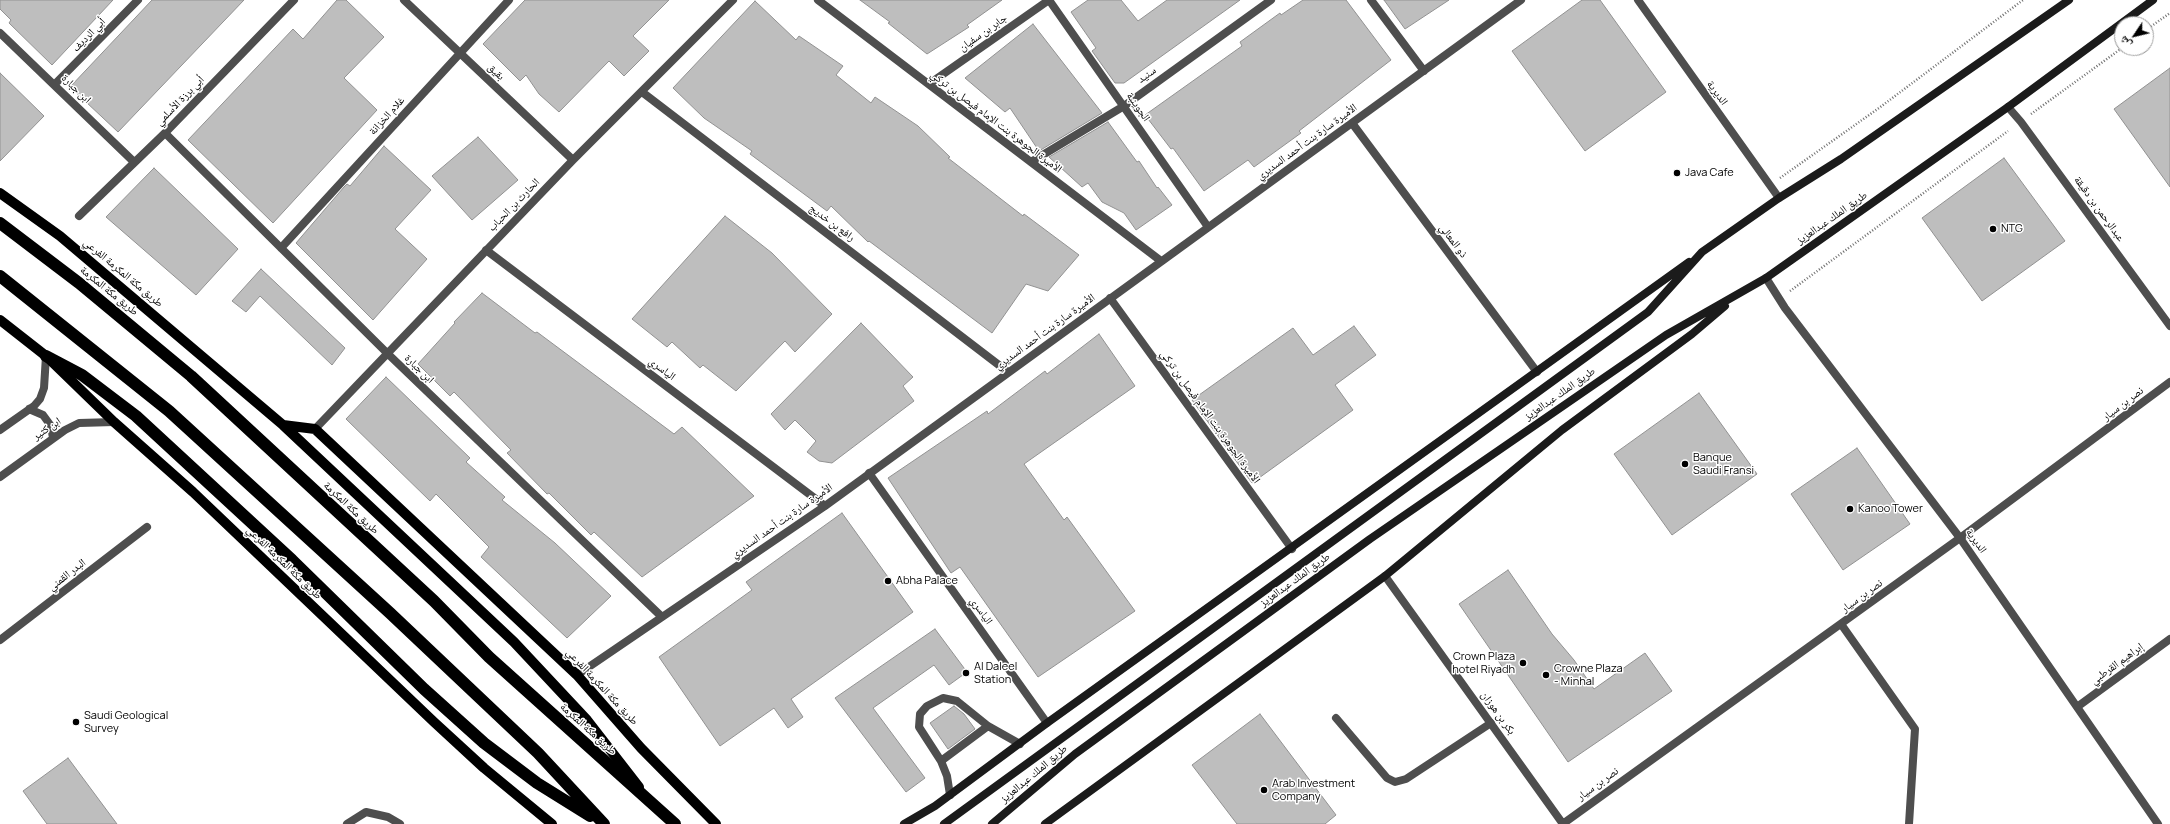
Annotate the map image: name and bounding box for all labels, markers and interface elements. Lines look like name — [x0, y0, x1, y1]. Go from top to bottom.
street label: جابر بن سفيان — [956, 12, 1010, 54]
street label: أبي الرديف — [70, 15, 108, 55]
north arrow — [2114, 16, 2154, 56]
text: ش — [2115, 34, 2134, 52]
street label: بقيق — [485, 61, 507, 83]
street label: سنيد — [1135, 64, 1159, 86]
street label: الأميرة الجوهرة بنت الإمام فيصل بن تركي — [928, 68, 1064, 176]
street label: ابن جبارة — [58, 72, 94, 106]
street label: أبي برزة الأسلمي — [153, 73, 207, 129]
street label: الديرية — [1704, 78, 1730, 108]
street label: الجوينبة — [1123, 90, 1153, 124]
street label: غلام الخزانة — [366, 94, 408, 138]
street label: الأميرة سارة بنت أحمد السديري — [1254, 101, 1360, 183]
place label: Java Cafe — [1685, 166, 1734, 180]
marker: Java Cafe — [1672, 168, 1682, 178]
street label: عبدالرحمن بن دقيقة — [2071, 174, 2127, 244]
street label: الحارث بن الحباب — [485, 176, 543, 234]
street label: طريق الملك عبدالعزيز — [1794, 189, 1870, 247]
street label: رافع بن خديج — [807, 202, 857, 244]
street label: ذو المعالي — [1436, 222, 1470, 260]
place label: NTG — [2001, 222, 2023, 236]
marker: NTG — [1988, 224, 1998, 234]
street label: طريق مكة المكرمة الفرعي — [80, 236, 166, 310]
street label: طريق مكة المكرمة — [77, 264, 141, 318]
street label: الأميرة سارة بنت أحمد السديري — [992, 291, 1098, 373]
street label: الأميرة الجوهرة بنت الإمام فيصل بن تركي — [1157, 348, 1263, 486]
street label: ابن جبارة — [401, 352, 437, 386]
street label: الياسري — [646, 355, 678, 383]
street label: طريق الملك عبدالعزيز — [1522, 365, 1598, 423]
street label: نصر بن سيار — [2100, 384, 2146, 424]
street label: ابن كثير — [30, 415, 64, 443]
place label: Banque Saudi Fransi — [1693, 451, 1754, 477]
marker: Banque Saudi Fransi — [1680, 459, 1690, 469]
street label: طريق مكة المكرمة — [321, 479, 381, 537]
street label: الأميرة سارة بنت أحمد السديري — [729, 481, 835, 561]
place label: Kanoo Tower — [1858, 502, 1923, 516]
marker: Kanoo Tower — [1845, 504, 1855, 514]
street label: طريق مكة المكرمة الفرعي — [243, 524, 325, 602]
street label: الديرية — [1963, 526, 1989, 556]
street label: طريق الملك عبدالعزيز — [1257, 550, 1333, 610]
street label: البدر القمني — [45, 556, 89, 594]
place label: Abha Palace — [896, 574, 958, 588]
marker: Abha Palace — [883, 576, 893, 586]
street label: نصر بن سيار — [1839, 577, 1885, 615]
street label: الياسري — [967, 595, 995, 627]
street label: إبراهيم القرطبي — [2088, 640, 2146, 688]
street label: طريق مكة المكرمة الفرعي — [563, 646, 641, 728]
place label: Crown Plaza hotel Riyadh — [1452, 650, 1515, 676]
marker: Crown Plaza hotel Riyadh — [1518, 658, 1528, 668]
place label: Al Daleel Station — [974, 660, 1017, 686]
place label: Crowne Plaza - Minhal — [1554, 662, 1623, 688]
marker: Al Daleel Station — [961, 668, 971, 678]
marker: Crowne Plaza - Minhal — [1541, 670, 1551, 680]
street label: بكر بن هوزان — [1478, 689, 1518, 737]
street label: طريق مكة المكرمة — [557, 700, 619, 758]
place label: Saudi Geological Survey — [84, 709, 168, 735]
marker: Saudi Geological Survey — [71, 717, 81, 727]
street label: طريق الملك عبدالعزيز — [998, 742, 1070, 806]
street label: نصر بن سيار — [1575, 765, 1621, 803]
place label: Arab Investment Company — [1272, 777, 1355, 803]
marker: Arab Investment Company — [1259, 785, 1269, 795]

